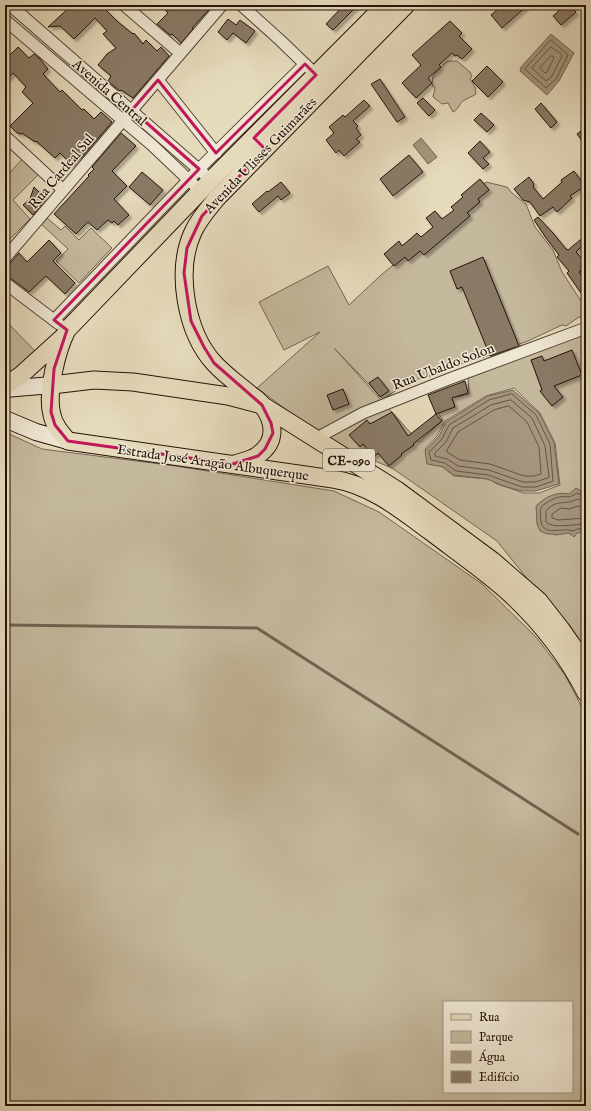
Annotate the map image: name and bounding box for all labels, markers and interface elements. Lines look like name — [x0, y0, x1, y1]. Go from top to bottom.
street label: Avenida Central — [68, 55, 151, 130]
street label: Avenida Ulisses Guimarães — [200, 94, 321, 218]
street label: Rua Cardeal Sul — [25, 130, 99, 213]
street label: Rua Ubaldo Solon — [390, 339, 497, 395]
street label: Estrada José Aragão Albuquerque — [116, 441, 311, 485]
road number: CE-090 — [323, 449, 375, 471]
legend — [443, 1001, 573, 1093]
text: Rua — [479, 1010, 500, 1025]
text: Parque — [479, 1030, 514, 1046]
text: Água — [478, 1049, 506, 1065]
text: Edifício — [479, 1070, 520, 1085]

